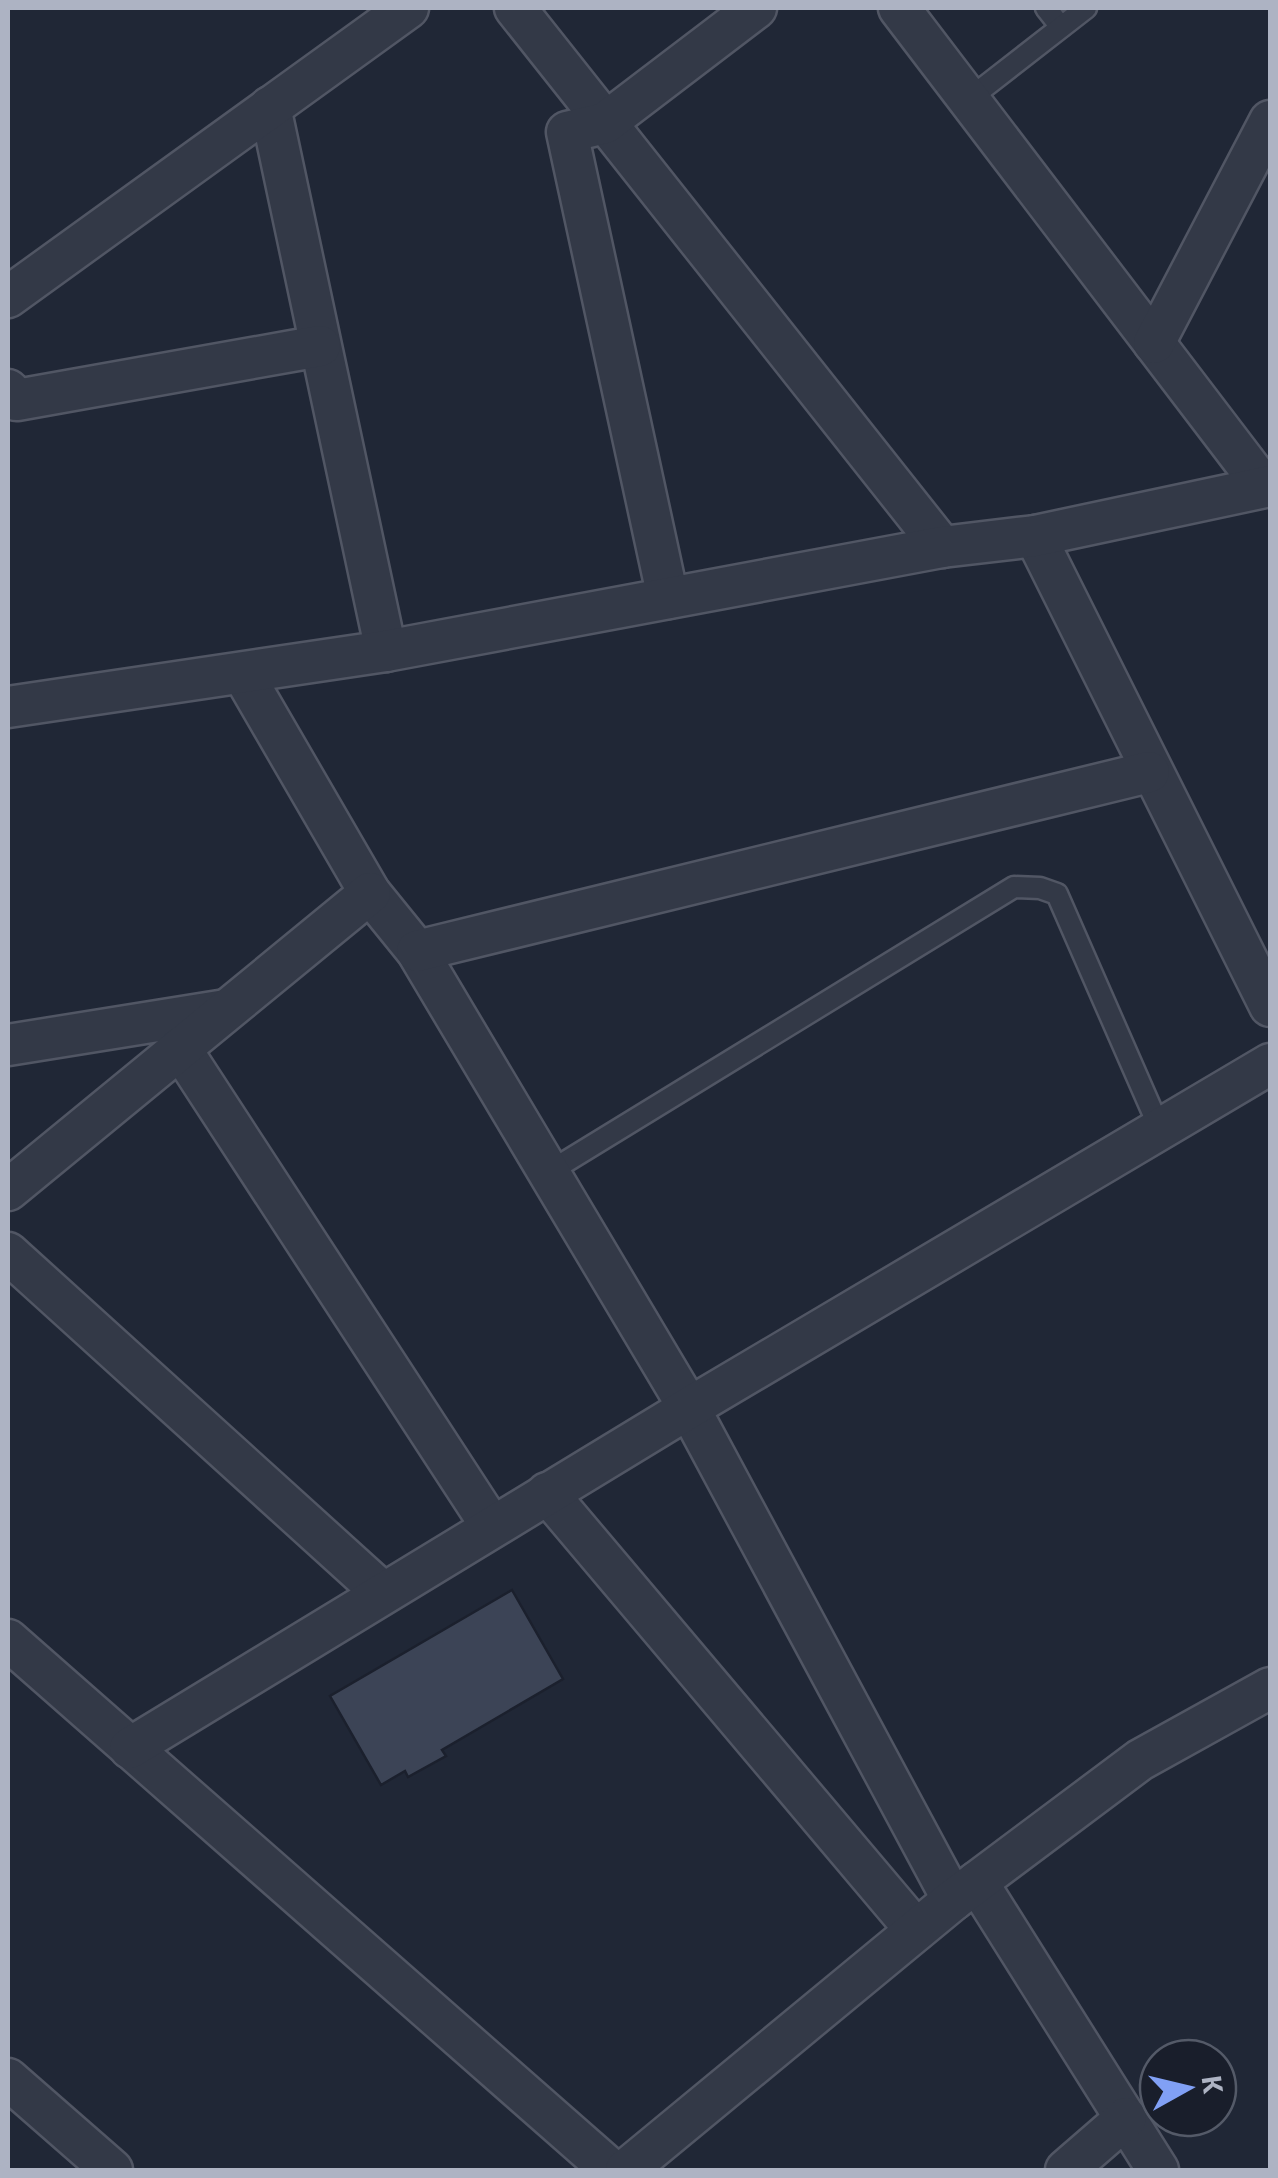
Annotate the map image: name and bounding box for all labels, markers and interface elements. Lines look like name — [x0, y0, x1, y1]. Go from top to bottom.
north arrow — [1138, 2038, 1238, 2138]
text: K — [1196, 2073, 1232, 2096]

